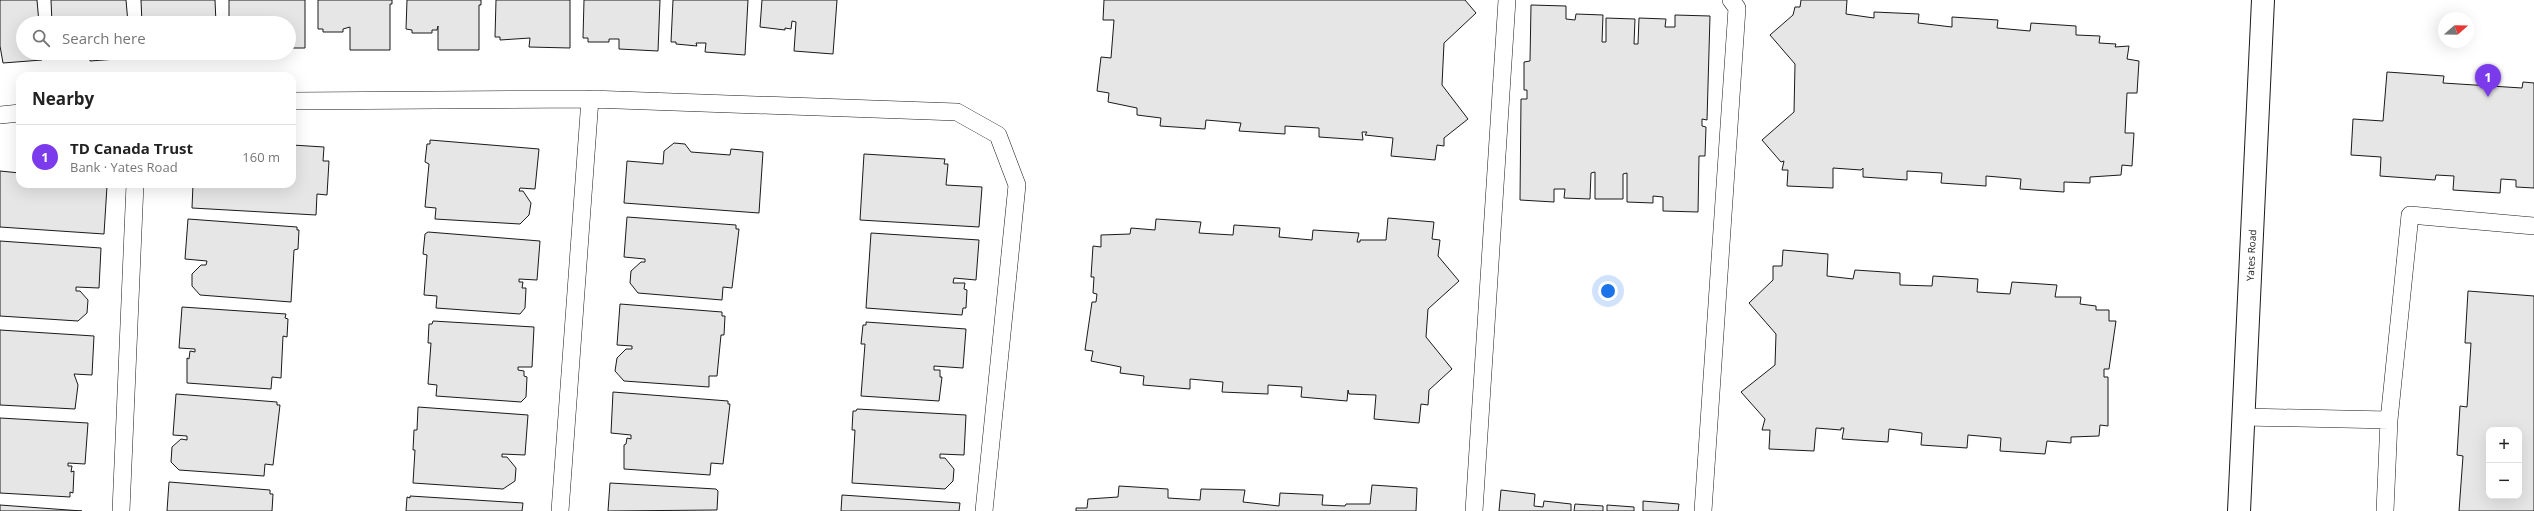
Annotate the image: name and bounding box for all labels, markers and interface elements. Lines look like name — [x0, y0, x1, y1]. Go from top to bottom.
north arrow — [2438, 12, 2474, 48]
search box — [16, 16, 296, 60]
icon: search — [30, 27, 52, 49]
text: Search here — [62, 28, 146, 48]
pin: 1 — [2475, 64, 2501, 97]
text: Nearby — [32, 87, 94, 110]
text: TD Canada Trust — [70, 138, 193, 158]
text: 1 — [41, 148, 49, 166]
text: 160 m — [242, 148, 280, 166]
text: Bank · Yates Road — [70, 158, 178, 176]
street label: Yates Road — [2243, 229, 2259, 281]
your location — [1598, 281, 1618, 301]
map controls — [2486, 427, 2522, 499]
button: + — [2486, 427, 2522, 463]
button: − — [2486, 463, 2522, 499]

